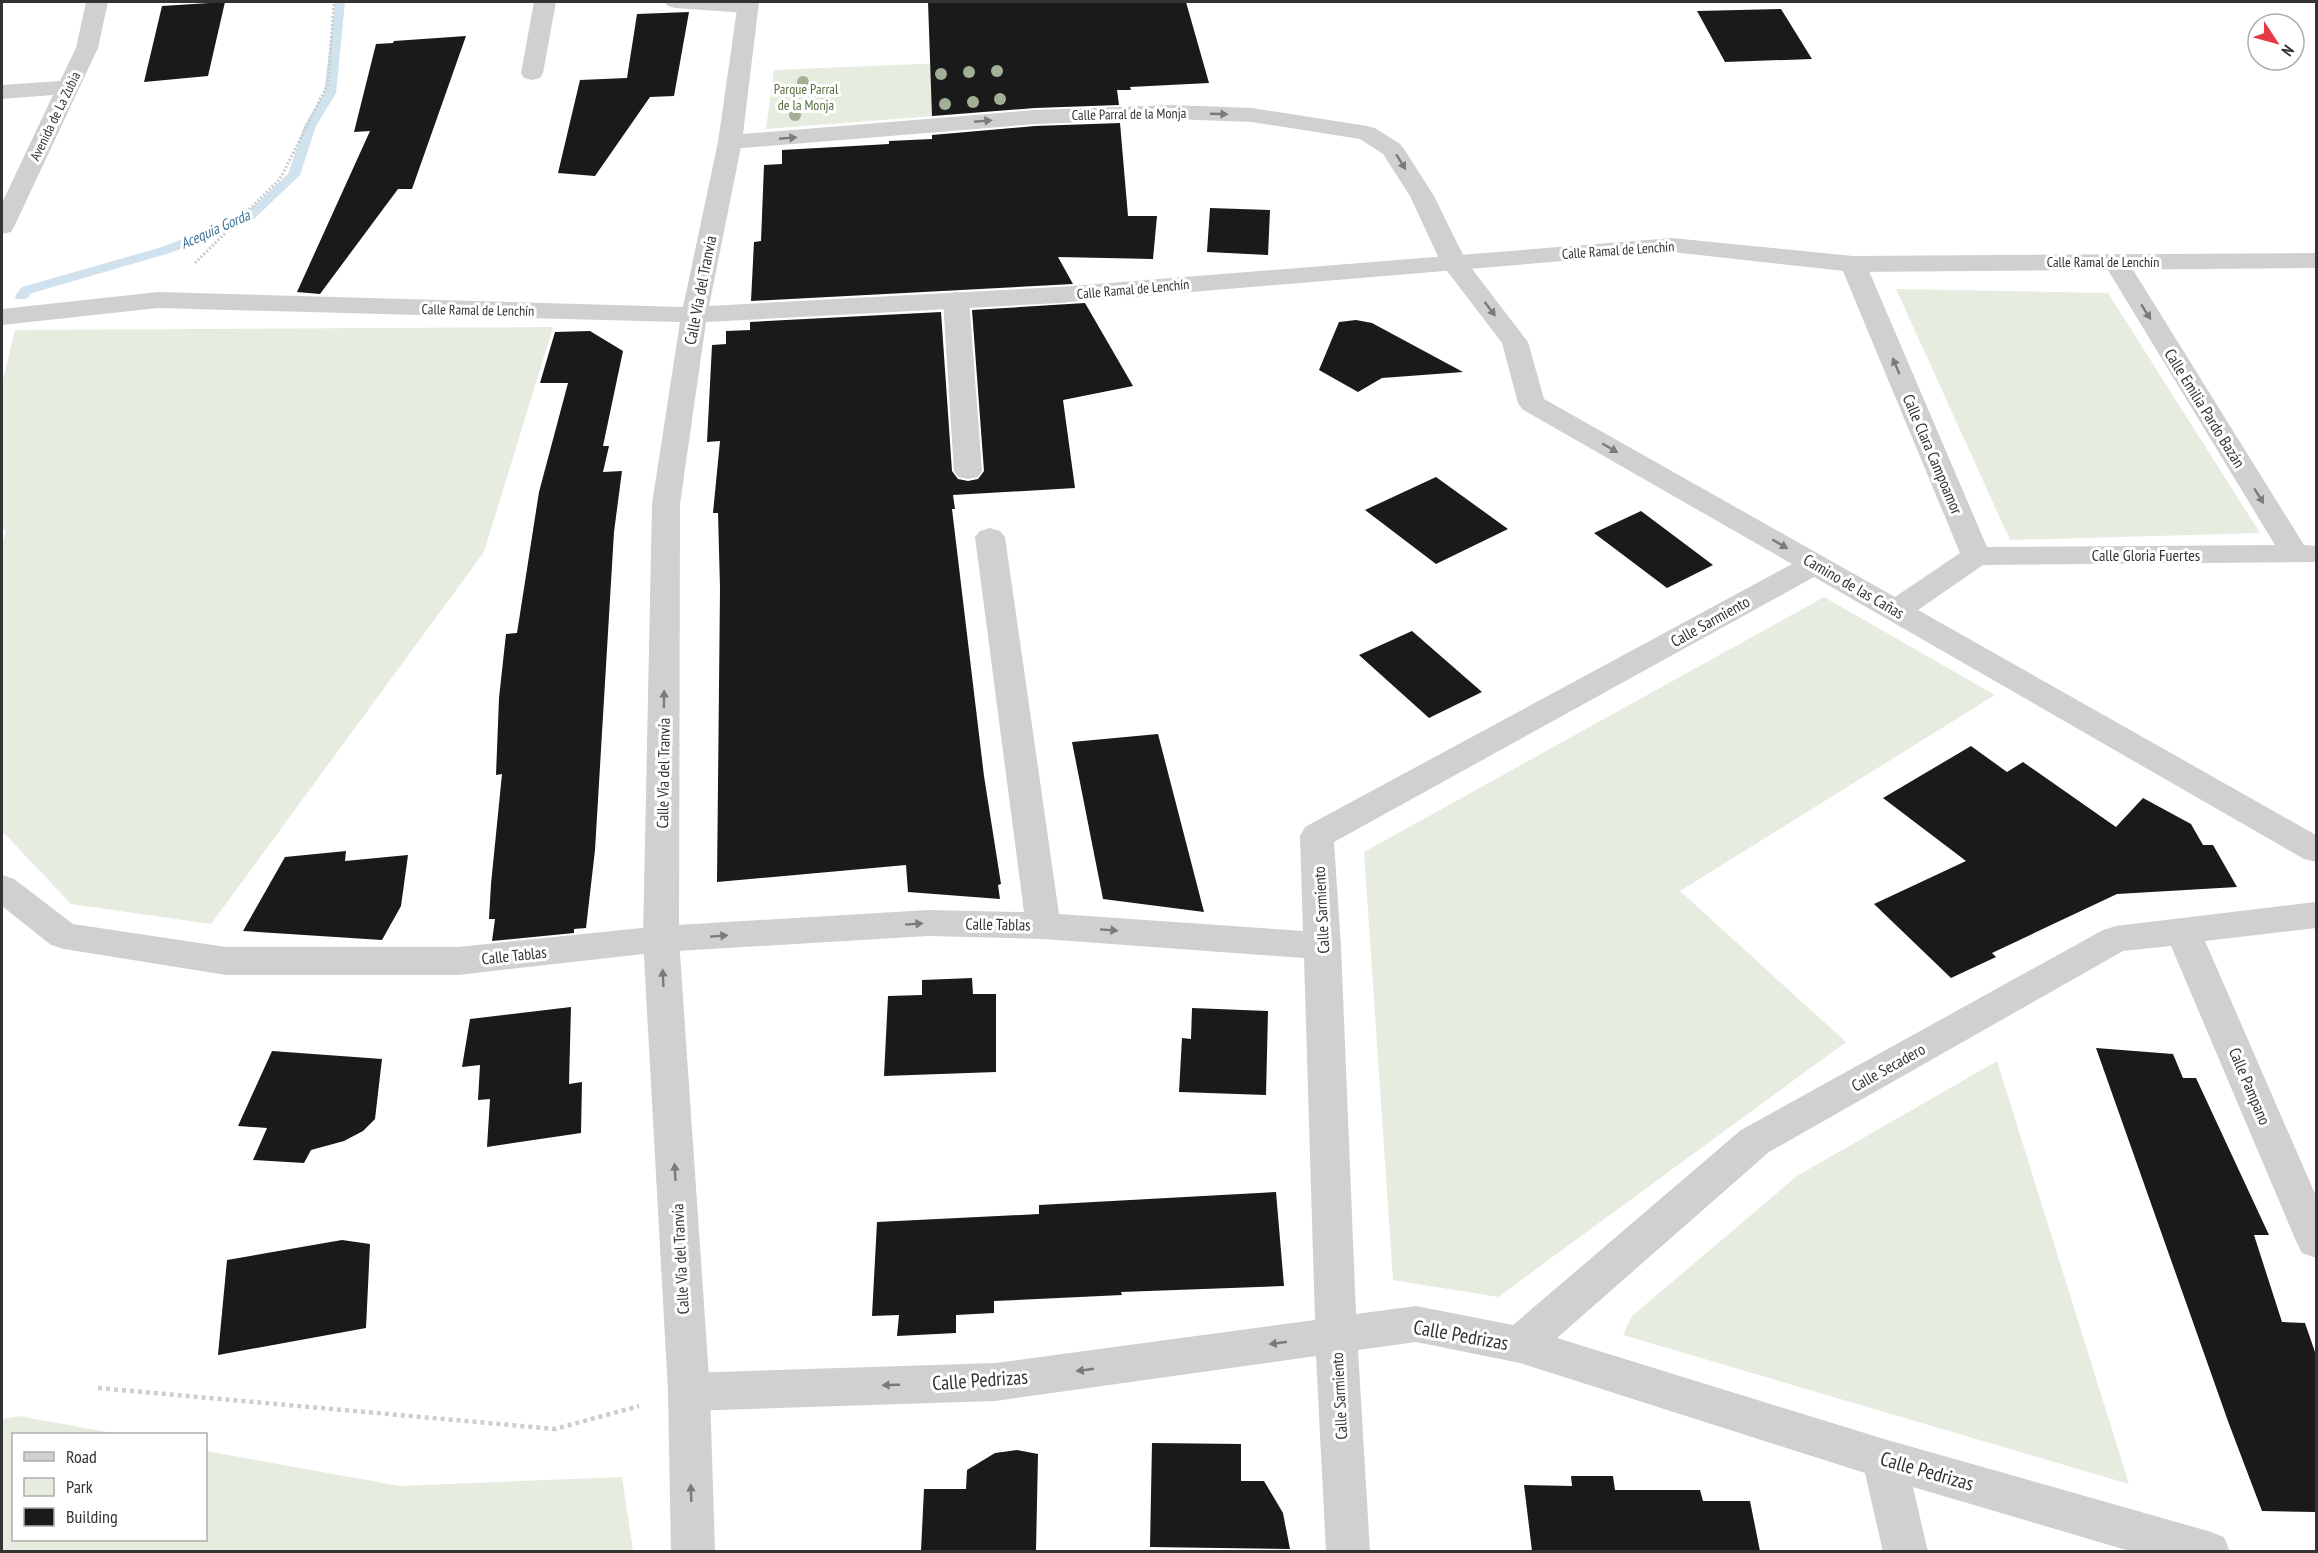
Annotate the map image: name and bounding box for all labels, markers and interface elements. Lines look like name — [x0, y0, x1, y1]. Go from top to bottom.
north arrow — [2246, 12, 2306, 72]
text: N — [2278, 41, 2299, 60]
street label: Avenida de La Zubia — [26, 69, 84, 163]
park label: Parque Parral de la Monja — [774, 80, 839, 114]
street label: Calle Parral de la Monja — [1072, 104, 1186, 124]
one-way arrow — [1210, 109, 1229, 119]
one-way arrow — [973, 116, 992, 126]
one-way arrow — [779, 133, 798, 142]
one-way arrow — [1395, 154, 1407, 170]
water label: Acequia Gorda — [177, 205, 254, 253]
street label: Calle Vía del Tranvía — [680, 234, 720, 346]
street label: Calle Ramal de Lenchín — [1561, 237, 1675, 263]
street label: Calle Ramal de Lenchín — [2047, 253, 2159, 271]
street label: Calle Ramal de Lenchín — [1076, 275, 1190, 303]
street label: Calle Ramal de Lenchín — [422, 300, 534, 320]
one-way arrow — [1483, 301, 1496, 317]
one-way arrow — [2141, 304, 2152, 320]
street label: Calle Emilia Pardo Bazán — [2160, 345, 2250, 471]
one-way arrow — [1891, 357, 1900, 375]
street label: Calle Clara Campoamor — [1899, 391, 1968, 518]
one-way arrow — [1602, 442, 1618, 453]
one-way arrow — [2254, 488, 2265, 504]
one-way arrow — [1772, 539, 1789, 549]
street label: Calle Gloria Fuertes — [2092, 545, 2200, 565]
street label: Camino de las Cañas — [1800, 549, 1908, 623]
street label: Calle Sarmiento — [1667, 591, 1753, 651]
one-way arrow — [659, 689, 668, 708]
street label: Calle Vía del Tranvía — [652, 718, 674, 828]
street label: Calle Sarmiento — [1309, 866, 1333, 954]
street label: Calle Tablas — [965, 913, 1031, 935]
one-way arrow — [905, 919, 924, 928]
one-way arrow — [1099, 926, 1118, 935]
one-way arrow — [710, 931, 729, 940]
street label: Calle Tablas — [481, 942, 547, 968]
one-way arrow — [659, 968, 668, 987]
street label: Calle Secadero — [1848, 1039, 1928, 1095]
street label: Calle Pampano — [2225, 1044, 2275, 1128]
one-way arrow — [671, 1163, 680, 1182]
street label: Calle Vía del Tranvía — [667, 1203, 693, 1315]
street label: Calle Pedrizas — [1412, 1314, 1511, 1356]
one-way arrow — [1268, 1339, 1287, 1348]
street label: Calle Sarmiento — [1327, 1352, 1351, 1440]
street label: Calle Pedrizas — [931, 1364, 1029, 1396]
one-way arrow — [1075, 1365, 1094, 1374]
one-way arrow — [881, 1381, 900, 1390]
legend — [12, 1433, 207, 1541]
text: Road — [66, 1445, 97, 1468]
street label: Calle Pedrizas — [1877, 1445, 1977, 1497]
text: Park — [66, 1475, 93, 1498]
one-way arrow — [687, 1484, 696, 1503]
text: Building — [66, 1505, 118, 1528]

